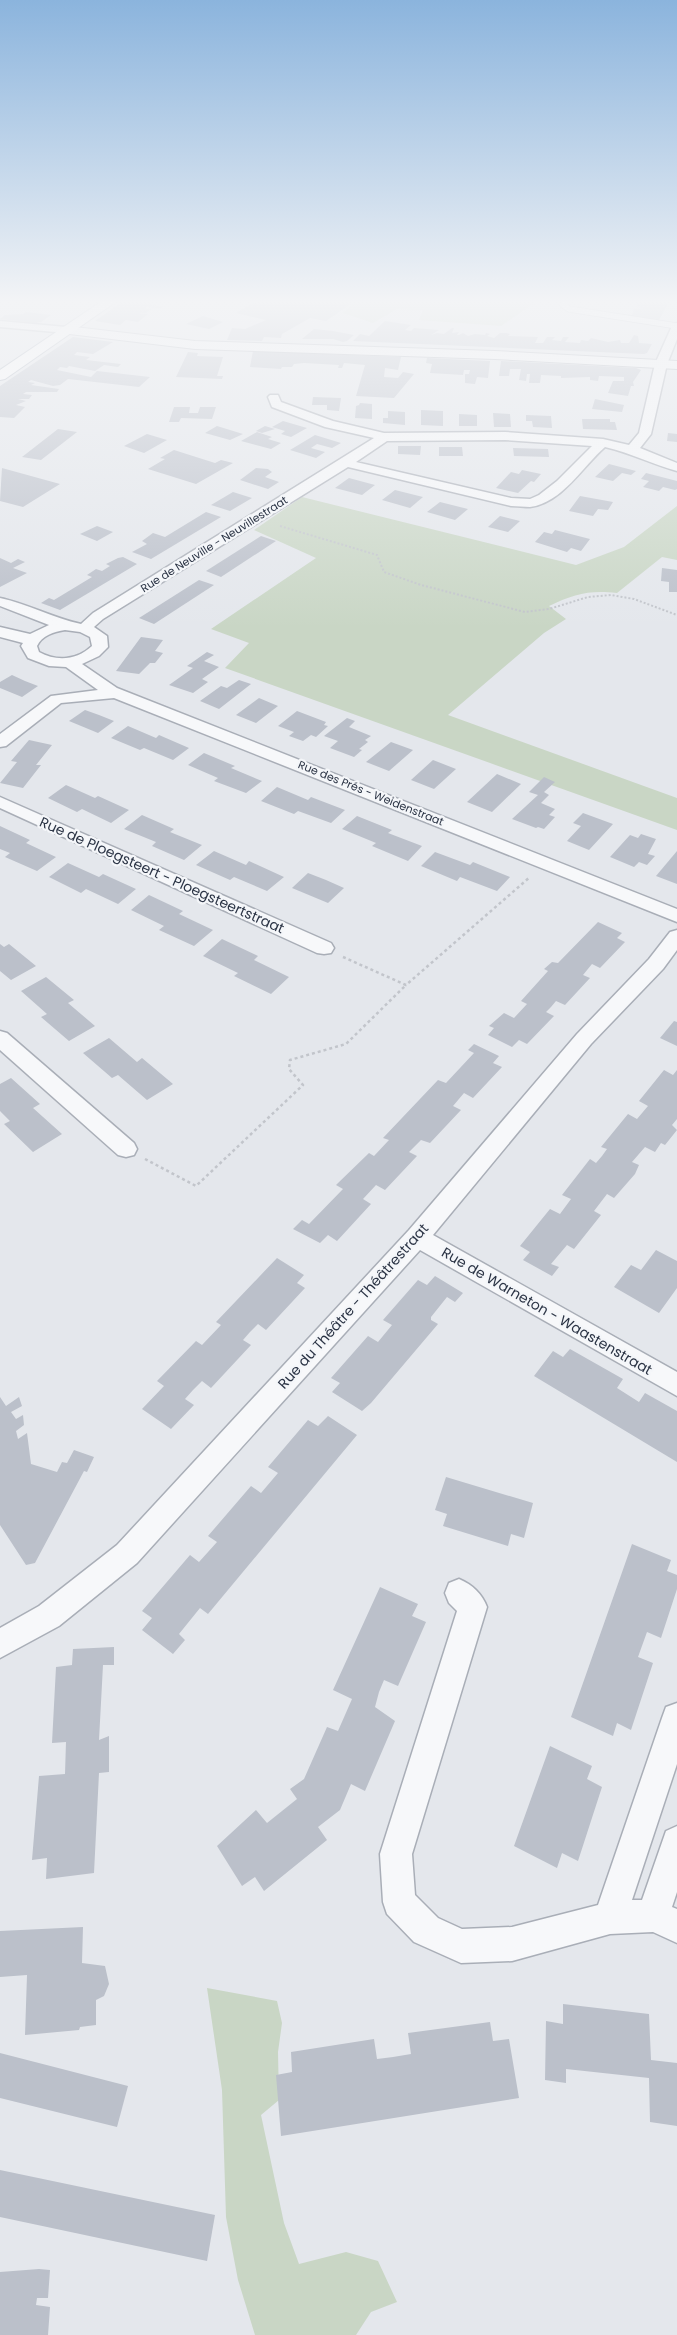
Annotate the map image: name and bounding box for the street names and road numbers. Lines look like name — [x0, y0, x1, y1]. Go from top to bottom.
street label: Rue de Neuville - Neuvillestraat — [137, 492, 291, 596]
street label: Rue des Prés - Weidenstraat — [296, 756, 446, 830]
street label: Rue de Ploegsteert - Ploegsteertstraat — [36, 812, 288, 938]
street label: Rue du Théâtre - Théâtrestraat — [273, 1219, 433, 1393]
street label: Rue de Warneton - Waastenstraat — [438, 1242, 656, 1380]

